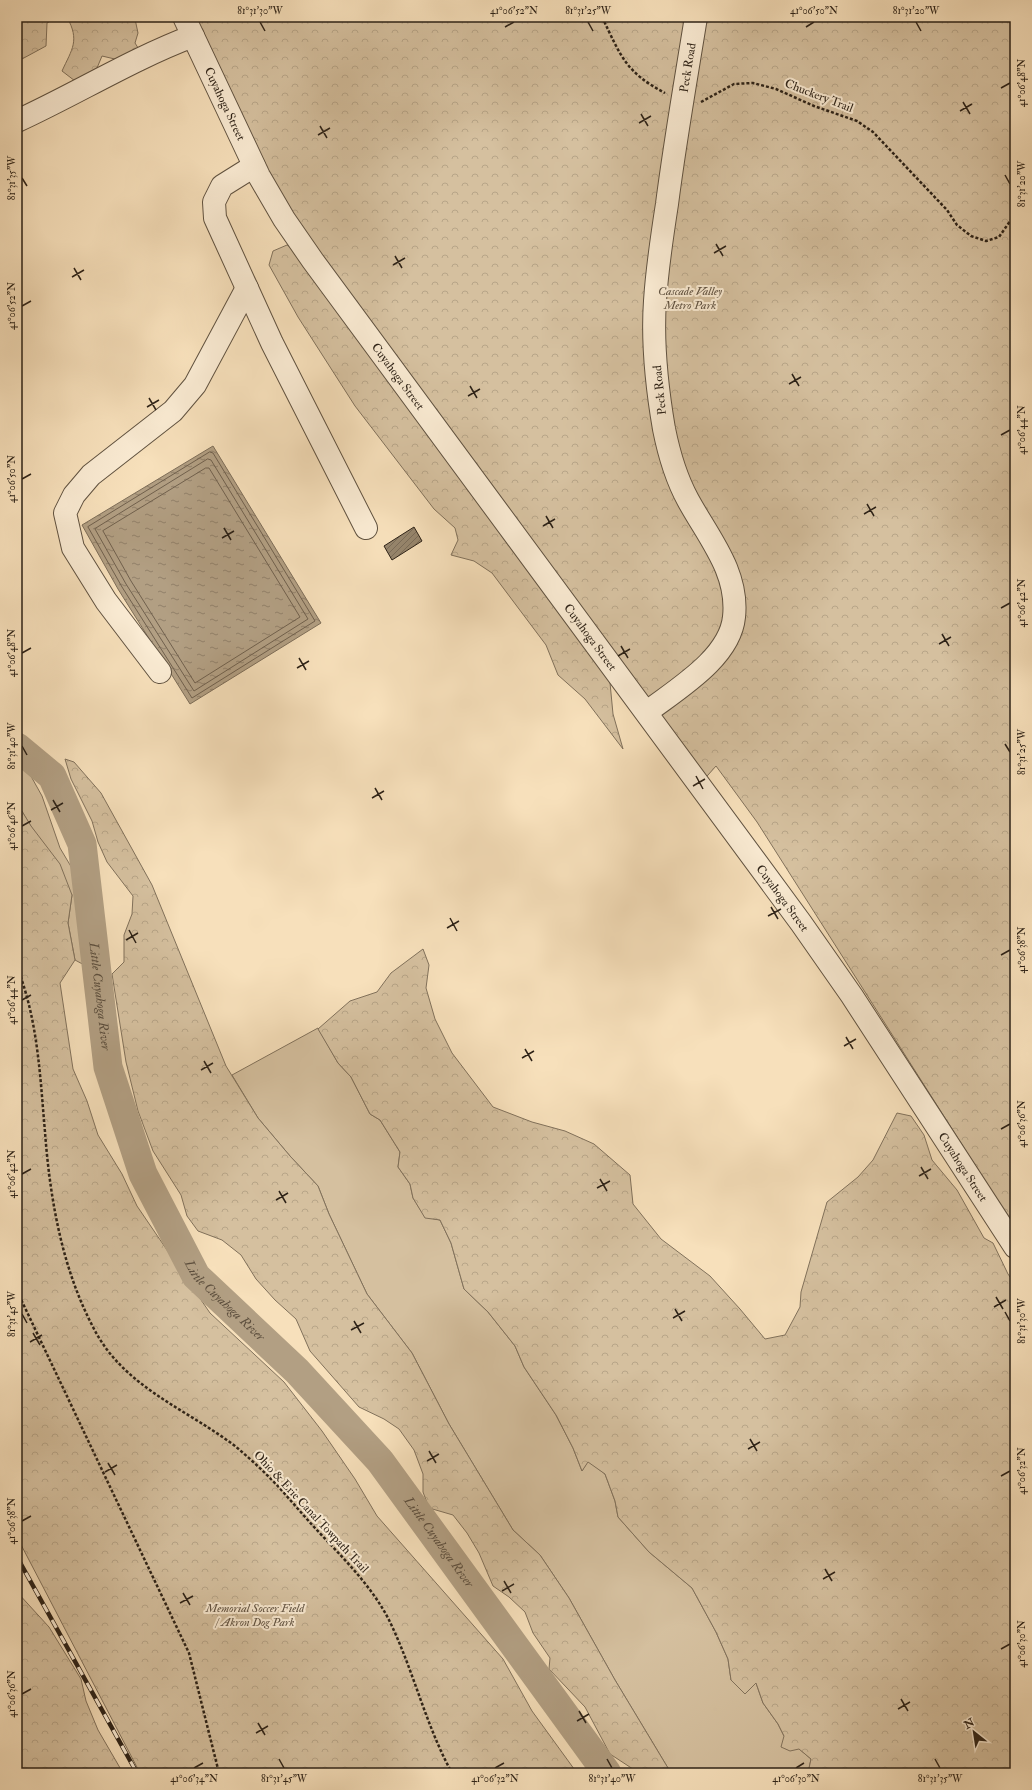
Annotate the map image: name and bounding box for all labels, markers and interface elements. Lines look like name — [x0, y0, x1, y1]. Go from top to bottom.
text: 81°31'30"W — [237, 5, 283, 17]
text: 41°06'52"N — [490, 5, 538, 17]
text: 81°31'25"W — [565, 5, 612, 17]
text: 41°06'50"N — [790, 5, 838, 17]
text: 81°31'20"W — [893, 5, 940, 17]
street label: Peck Road — [676, 42, 699, 94]
text: 41°06'48"N — [1016, 59, 1028, 107]
street label: Cuyahoga Street — [201, 65, 249, 143]
street label: Chuckery Trail — [783, 76, 855, 116]
text: 81°31'35"W — [6, 155, 18, 200]
text: 81°31'20"W — [1016, 160, 1028, 207]
text: 41°06'52"N — [6, 282, 18, 330]
park label: Cascade Valley Metro Park — [658, 284, 723, 313]
street label: Cuyahoga Street — [368, 340, 428, 413]
street label: Peck Road — [650, 364, 670, 416]
text: 41°06'44"N — [1016, 405, 1028, 455]
text: 41°06'50"N — [6, 455, 18, 503]
text: 41°06'42"N — [1016, 578, 1028, 628]
street label: Cuyahoga Street — [561, 601, 620, 674]
text: 41°06'48"N — [6, 629, 18, 677]
text: 81°31'40"W — [6, 722, 18, 769]
text: 81°31'25"W — [1016, 728, 1028, 775]
text: 41°06'46"N — [6, 801, 18, 850]
street label: Cuyahoga Street — [753, 862, 812, 935]
text: 41°06'38"N — [1016, 926, 1028, 974]
water label: Little Cuyahoga River — [85, 940, 114, 1052]
text: 41°06'44"N — [6, 975, 18, 1025]
text: 41°06'36"N — [1016, 1100, 1028, 1148]
street label: Cuyahoga Street — [935, 1130, 991, 1205]
text: 41°06'42"N — [6, 1149, 18, 1199]
water label: Little Cuyahoga River — [181, 1256, 269, 1345]
text: 81°31'45"W — [6, 1290, 18, 1337]
text: 81°31'30"W — [1016, 1298, 1028, 1344]
text: 41°06'32"N — [1016, 1447, 1028, 1495]
street label: Ohio & Erie Canal Towpath Trail — [250, 1448, 372, 1576]
water label: Little Cuyahoga River — [400, 1493, 478, 1591]
text: 41°06'38"N — [6, 1497, 18, 1545]
park label: Memorial Soccer Field / Akron Dog Park — [205, 1601, 305, 1630]
text: 41°06'30"N — [1016, 1620, 1028, 1668]
text: 41°06'36"N — [6, 1670, 18, 1718]
north arrow — [954, 1712, 994, 1752]
text: N — [961, 1715, 978, 1732]
text: 41°06'34"N — [170, 1773, 218, 1785]
text: 81°31'45"W — [261, 1773, 308, 1785]
text: 41°06'32"N — [471, 1773, 519, 1785]
text: 81°31'40"W — [589, 1773, 636, 1785]
text: 41°06'30"N — [772, 1773, 820, 1785]
text: 81°31'35"W — [918, 1773, 963, 1785]

